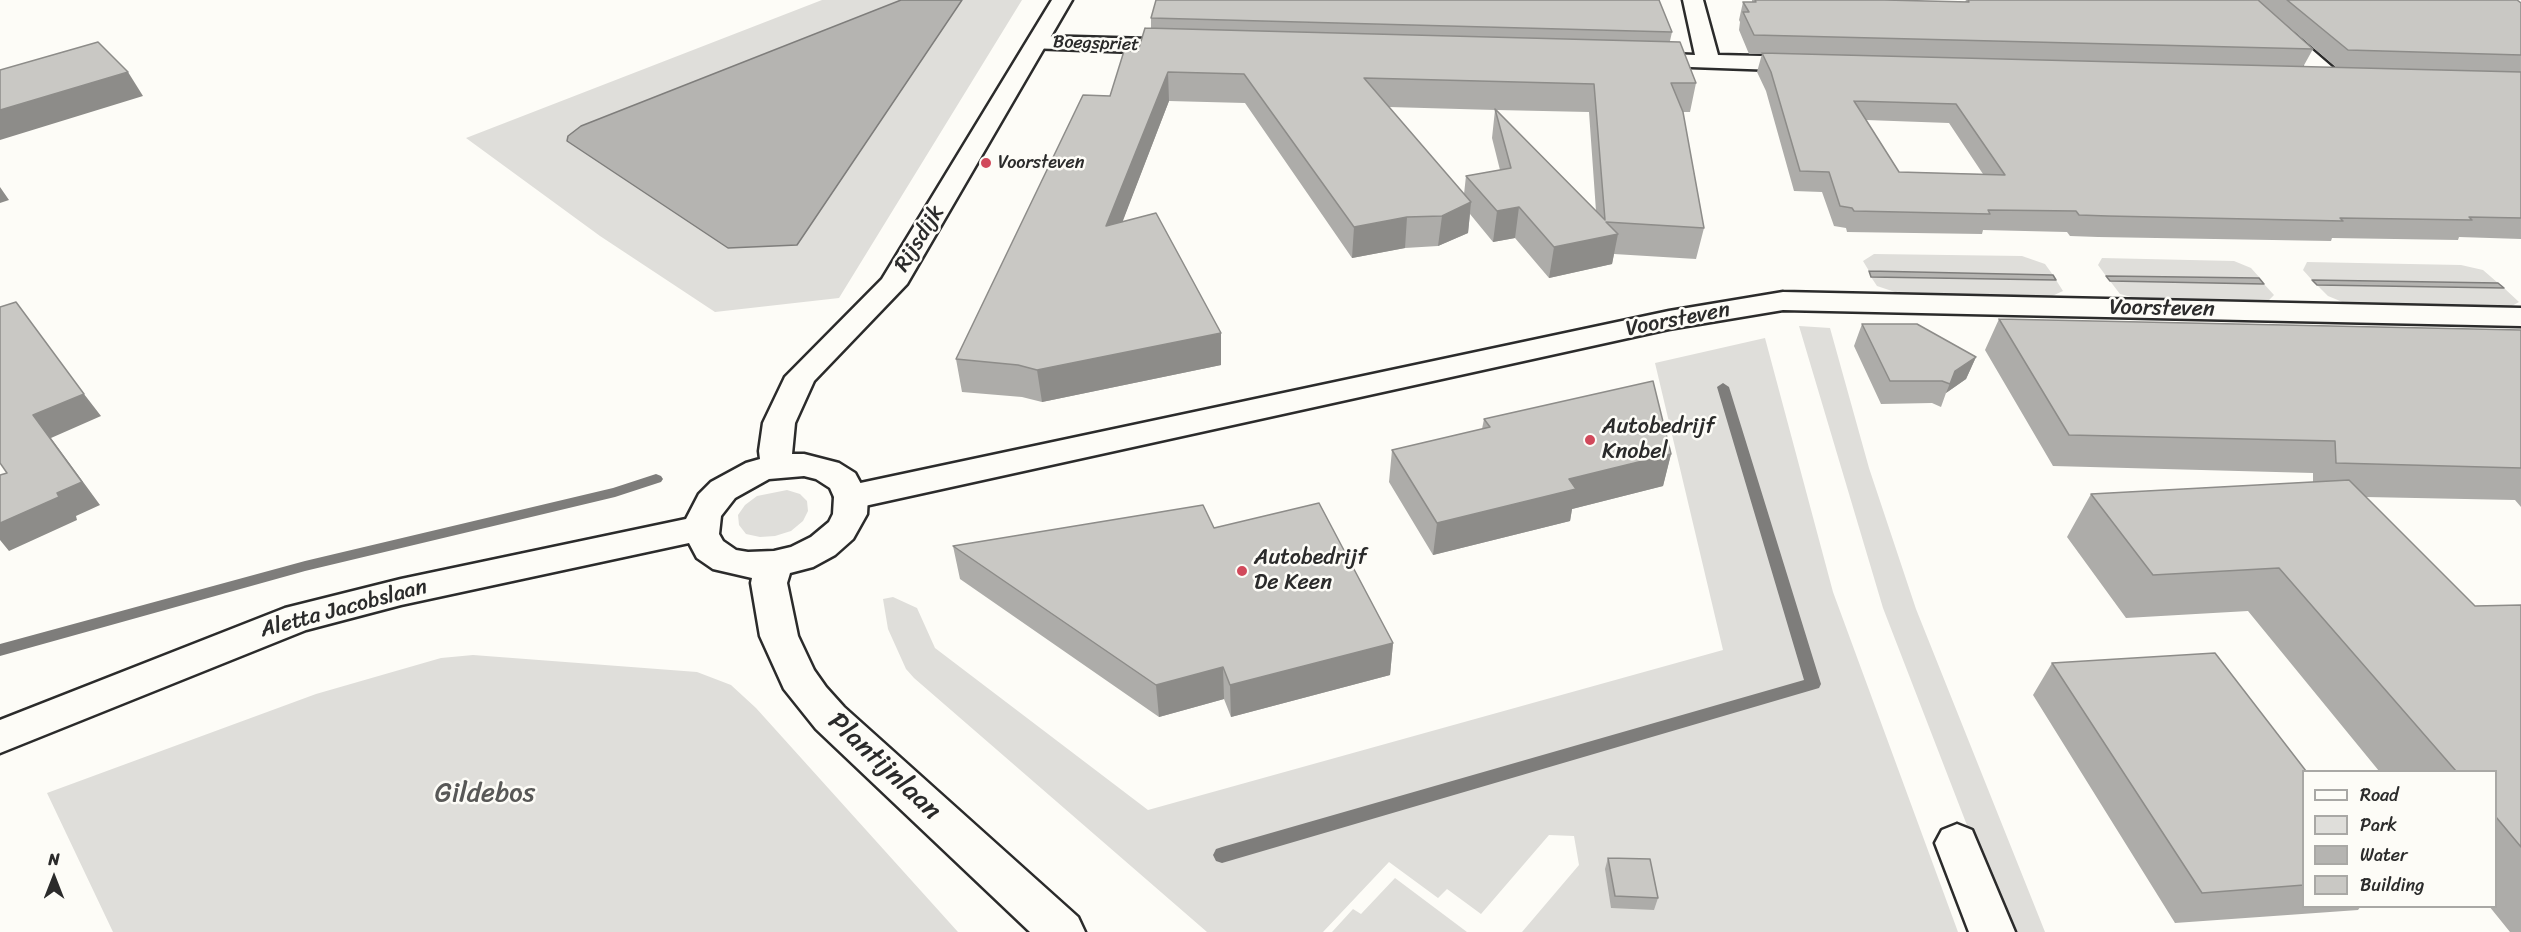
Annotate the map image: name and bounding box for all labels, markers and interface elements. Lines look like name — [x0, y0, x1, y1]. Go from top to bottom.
street label: Boegspriet — [1053, 32, 1139, 56]
place label: Voorsteven — [998, 152, 1084, 174]
marker: Voorsteven — [979, 156, 993, 170]
street label: Rijsdijk — [889, 201, 951, 277]
street label: Voorsteven — [2109, 295, 2215, 323]
street label: Voorsteven — [1624, 297, 1732, 343]
place label: Autobedrijf Knobel — [1602, 414, 1715, 466]
marker: Autobedrijf Knobel — [1583, 433, 1597, 447]
place label: Autobedrijf De Keen — [1254, 545, 1367, 596]
marker: Autobedrijf De Keen — [1235, 564, 1249, 578]
street label: Aletta Jacobslaan — [258, 574, 430, 644]
street label: Plantijnlaan — [821, 706, 947, 828]
legend — [2302, 770, 2497, 908]
park label: Gildebos — [435, 778, 535, 810]
text: Road — [2360, 779, 2399, 811]
text: Park — [2360, 809, 2397, 841]
text: Water — [2360, 839, 2407, 871]
text: N — [48, 845, 60, 874]
north arrow — [24, 848, 84, 908]
text: Building — [2360, 869, 2424, 901]

